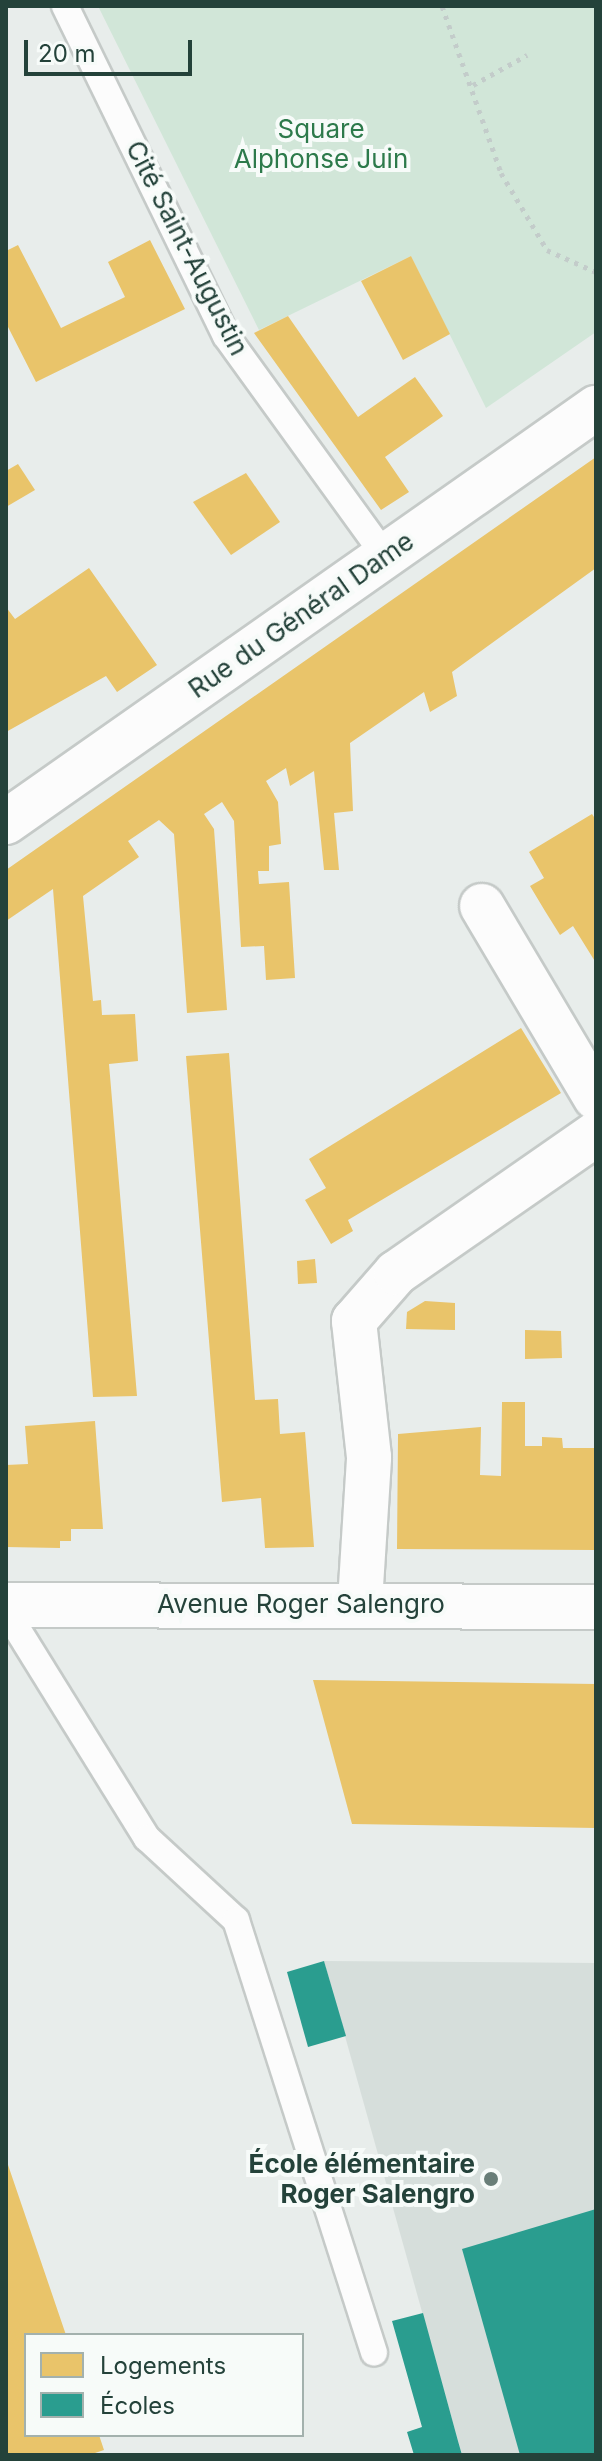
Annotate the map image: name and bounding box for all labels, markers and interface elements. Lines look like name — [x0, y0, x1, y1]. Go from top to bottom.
scale bar — [28, 24, 196, 74]
text: 20 m — [38, 39, 96, 68]
park label: Square Alphonse Juin — [234, 113, 408, 174]
street label: Cité Saint-Augustin — [119, 136, 255, 360]
street label: Rue du Général Dame — [182, 525, 420, 705]
street label: Avenue Roger Salengro — [157, 1588, 445, 1620]
place label: École élémentaire Roger Salengro — [249, 2148, 475, 2210]
marker: École élémentaire Roger Salengro — [482, 2170, 500, 2188]
legend — [24, 2333, 304, 2437]
text: Logements — [100, 2351, 226, 2380]
text: Écoles — [100, 2391, 175, 2420]

